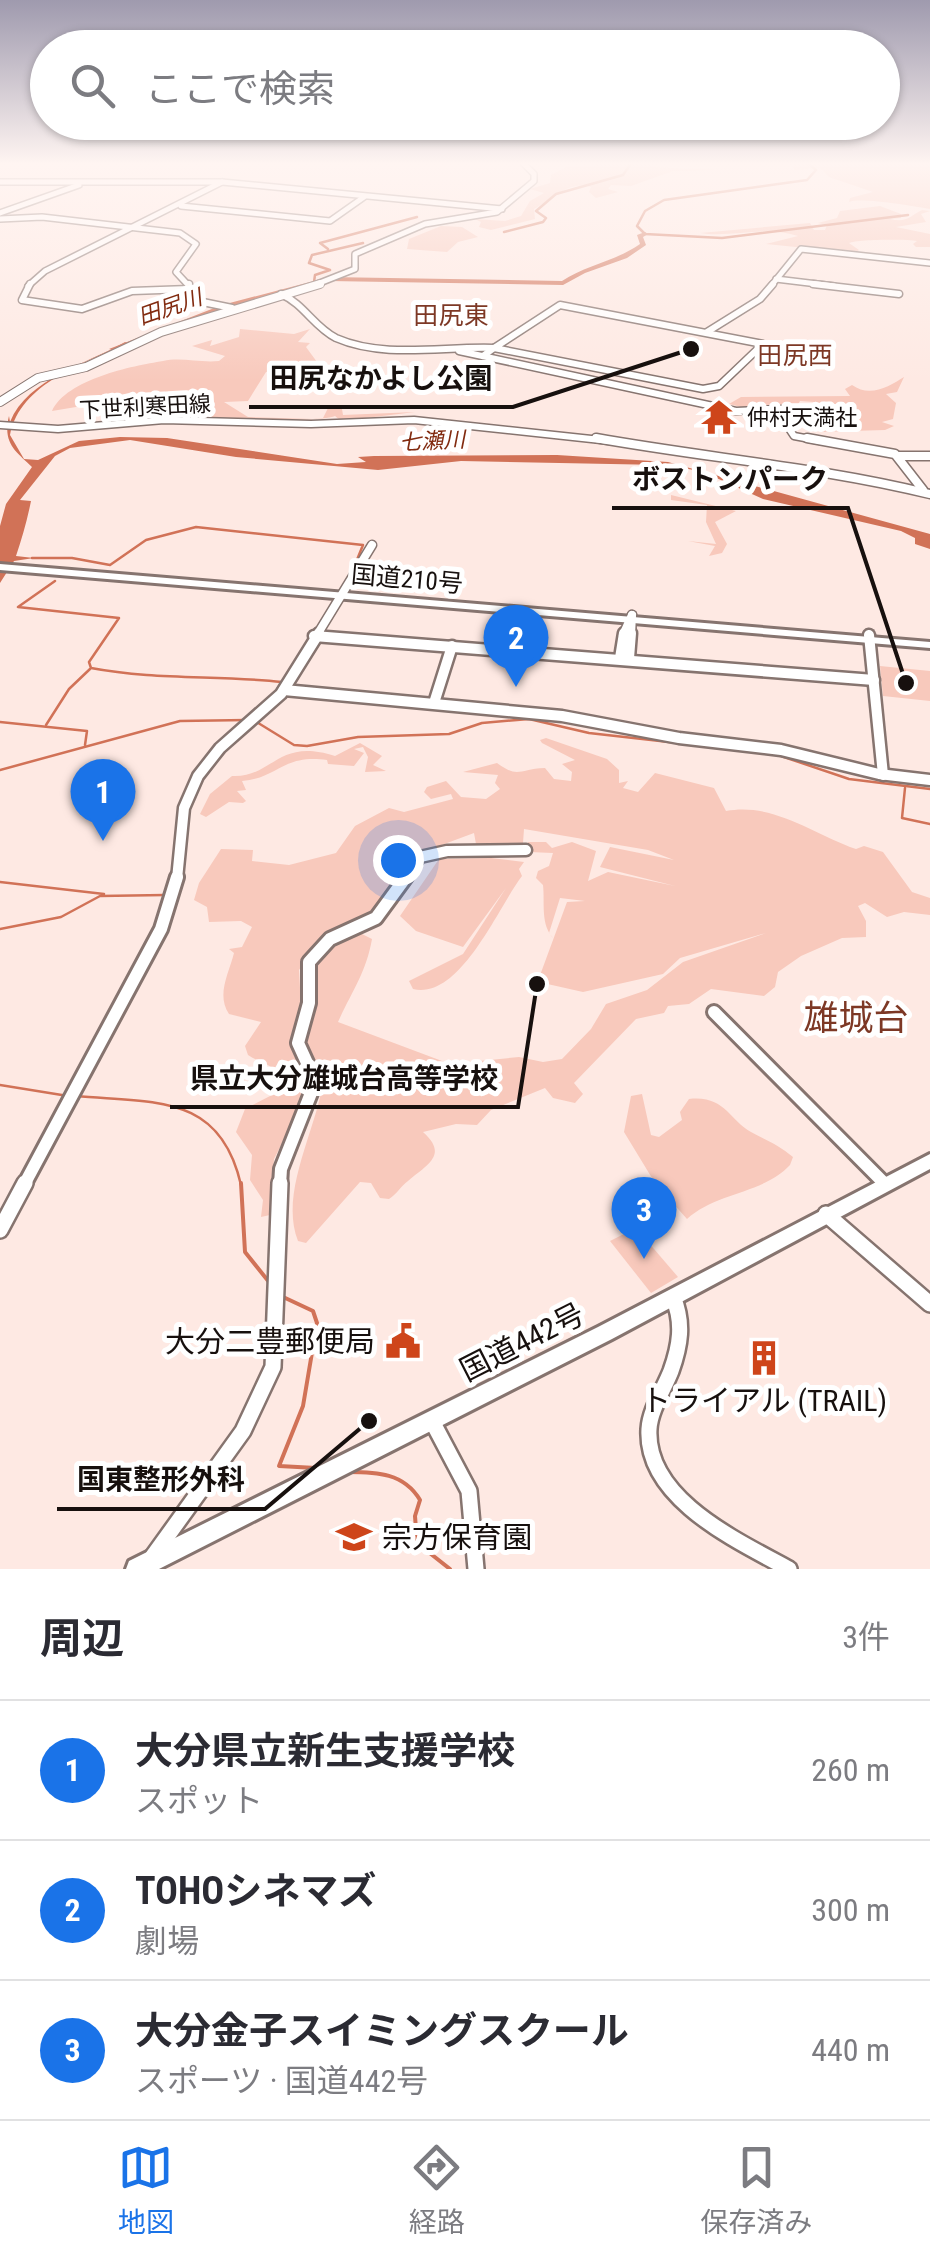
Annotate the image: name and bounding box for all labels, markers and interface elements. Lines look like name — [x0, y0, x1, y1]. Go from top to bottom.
search box — [30, 30, 900, 140]
icon: search — [65, 58, 120, 113]
text: ここで検索 — [145, 67, 335, 111]
water label: 田尻川 — [135, 284, 207, 330]
district label: 田尻東 — [413, 301, 489, 330]
district label: 田尻西 — [757, 341, 833, 370]
callout: 田尻なかよし公園 — [249, 349, 513, 407]
text: 田尻なかよし公園 — [270, 362, 492, 395]
street label: 下世利寒田線 — [78, 391, 212, 423]
temple icon: 仲村天満社 — [700, 398, 738, 436]
place label: 仲村天満社 — [747, 405, 857, 430]
water label: 七瀬川 — [398, 427, 468, 455]
callout: ボストンパーク — [612, 450, 848, 508]
text: ボストンパーク — [632, 463, 828, 496]
street label: 国道210号 — [350, 560, 464, 598]
pin: 2 — [484, 604, 548, 687]
pin: 1 — [70, 758, 136, 841]
your location — [373, 835, 424, 886]
district label: 雄城台 — [803, 998, 909, 1039]
callout: 県立大分雄城台高等学校 — [170, 1049, 518, 1107]
text: 県立大分雄城台高等学校 — [190, 1062, 498, 1095]
pin: 3 — [612, 1176, 676, 1259]
street label: 国道442号 — [454, 1296, 590, 1388]
public building icon: 大分二豊郵便局 — [384, 1322, 422, 1360]
place label: 大分二豊郵便局 — [165, 1324, 375, 1359]
building icon: トライアル (TRAIL) — [745, 1339, 783, 1377]
place label: トライアル (TRAIL) — [641, 1383, 887, 1418]
callout: 国東整形外科 — [57, 1451, 265, 1509]
text: 国東整形外科 — [77, 1463, 245, 1496]
school or university icon: 宗方保育園 — [335, 1518, 373, 1556]
place label: 宗方保育園 — [382, 1520, 532, 1555]
text: 周辺 — [40, 1614, 124, 1663]
text: 3件 — [842, 1618, 890, 1656]
text: 大分県立新生支援学校 — [135, 1729, 515, 1773]
text: 1 — [64, 1751, 81, 1789]
text: 260 m — [811, 1751, 890, 1789]
text: スポット — [135, 1782, 263, 1820]
text: TOHOシネマズ — [135, 1869, 376, 1913]
text: 2 — [64, 1891, 81, 1929]
text: 300 m — [811, 1891, 890, 1929]
text: 劇場 — [135, 1922, 199, 1960]
text: 大分金子スイミングスクール — [135, 2009, 629, 2053]
text: 3 — [64, 2031, 81, 2069]
text: 440 m — [811, 2031, 890, 2069]
text: スポーツ · 国道442号 — [135, 2062, 428, 2100]
tab: 地図 — [118, 2140, 174, 2240]
tab: 経路 — [409, 2140, 465, 2240]
tab: 保存済み — [700, 2140, 812, 2240]

